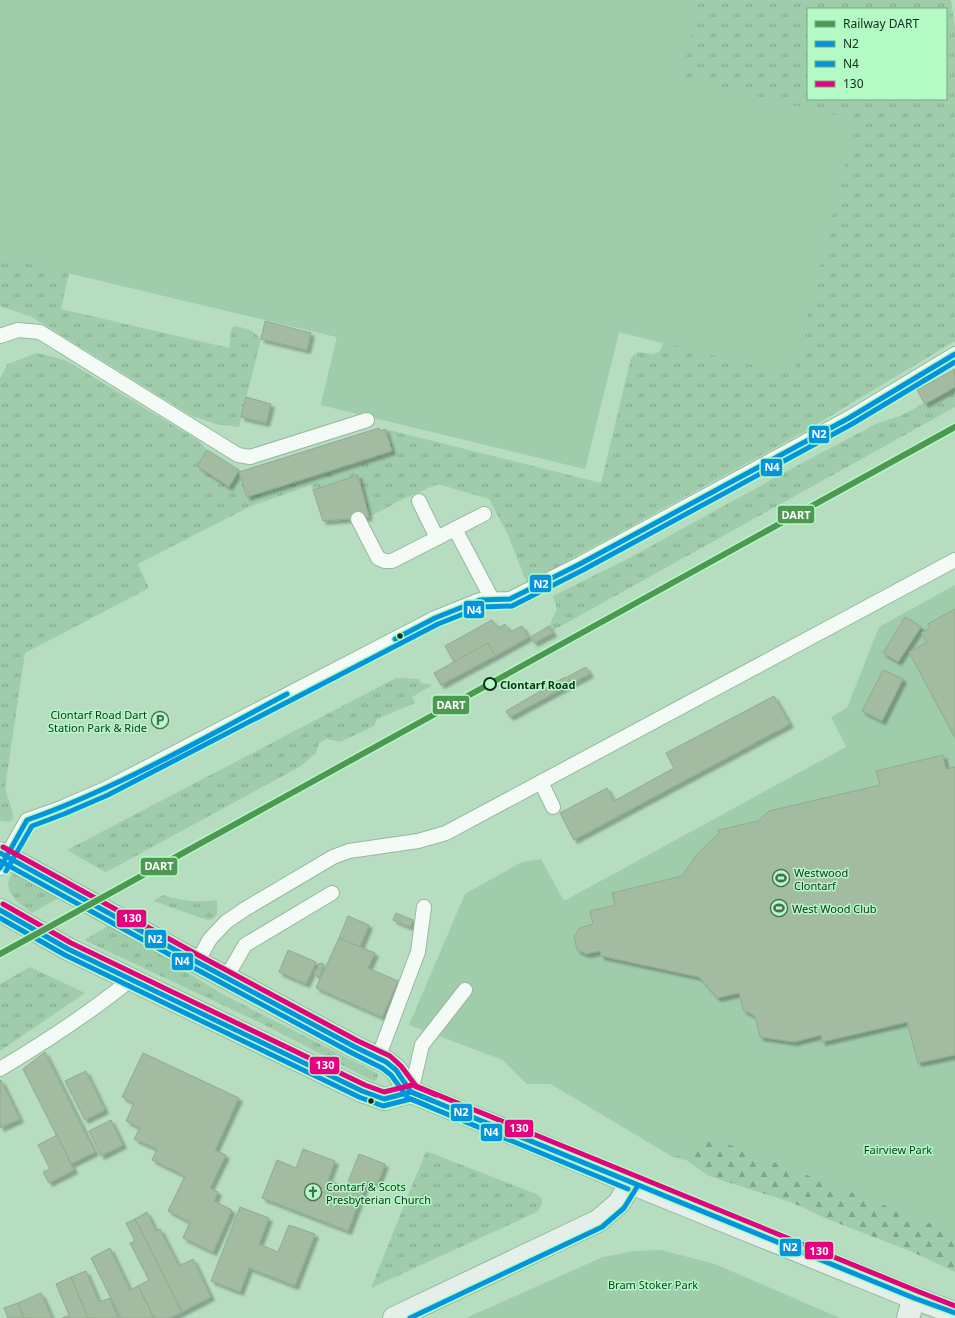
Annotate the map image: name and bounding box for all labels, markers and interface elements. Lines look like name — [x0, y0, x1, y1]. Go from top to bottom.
legend — [807, 8, 947, 100]
text: Railway DART — [843, 15, 919, 32]
text: N2 — [843, 35, 859, 52]
text: N4 — [843, 55, 859, 72]
text: 130 — [843, 75, 864, 92]
line badge: N2 — [808, 425, 830, 444]
text: N2 — [811, 426, 827, 441]
line badge: N4 — [760, 458, 783, 477]
text: N4 — [764, 459, 780, 474]
line badge: DART — [777, 505, 815, 524]
text: DART — [781, 507, 811, 522]
line badge: N2 — [529, 574, 552, 593]
text: N2 — [533, 576, 549, 591]
line badge: N4 — [463, 600, 485, 619]
text: N4 — [466, 602, 482, 617]
unlabelled marker — [395, 631, 405, 641]
marker: Clontarf Road — [483, 677, 497, 691]
place label: Clontarf Road — [500, 677, 575, 692]
line badge: DART — [432, 695, 470, 715]
text: DART — [436, 697, 466, 712]
place label: Clontarf Road Dart Station Park & Ride — [48, 707, 147, 735]
parking icon: Clontarf Road Dart Station Park & Ride — [150, 710, 170, 730]
line badge: DART — [140, 857, 178, 876]
text: DART — [144, 858, 174, 873]
place label: Westwood Clontarf — [794, 865, 848, 893]
sports icon: Westwood Clontarf — [771, 868, 791, 888]
sports icon: West Wood Club — [769, 898, 789, 918]
place label: West Wood Club — [792, 901, 877, 916]
line badge: 130 — [116, 909, 147, 928]
text: 130 — [123, 910, 141, 925]
line badge: N2 — [144, 929, 167, 949]
text: N2 — [147, 931, 163, 946]
line badge: N4 — [171, 952, 194, 971]
text: N4 — [174, 953, 190, 968]
line badge: 130 — [309, 1056, 340, 1075]
text: 130 — [316, 1057, 334, 1072]
unlabelled marker — [366, 1096, 376, 1106]
line badge: N2 — [450, 1103, 473, 1122]
text: N2 — [453, 1104, 469, 1119]
line badge: 130 — [504, 1119, 534, 1138]
text: 130 — [510, 1120, 528, 1135]
line badge: N4 — [480, 1123, 503, 1142]
text: N4 — [483, 1124, 499, 1139]
park label: Fairview Park — [864, 1142, 932, 1157]
place label: Contarf & Scots Presbyterian Church — [326, 1179, 431, 1207]
church icon: Contarf & Scots Presbyterian Church — [303, 1182, 323, 1202]
line badge: N2 — [779, 1238, 802, 1257]
text: N2 — [782, 1239, 798, 1254]
line badge: 130 — [804, 1241, 834, 1260]
text: 130 — [810, 1243, 828, 1258]
park label: Bram Stoker Park — [608, 1277, 698, 1292]

